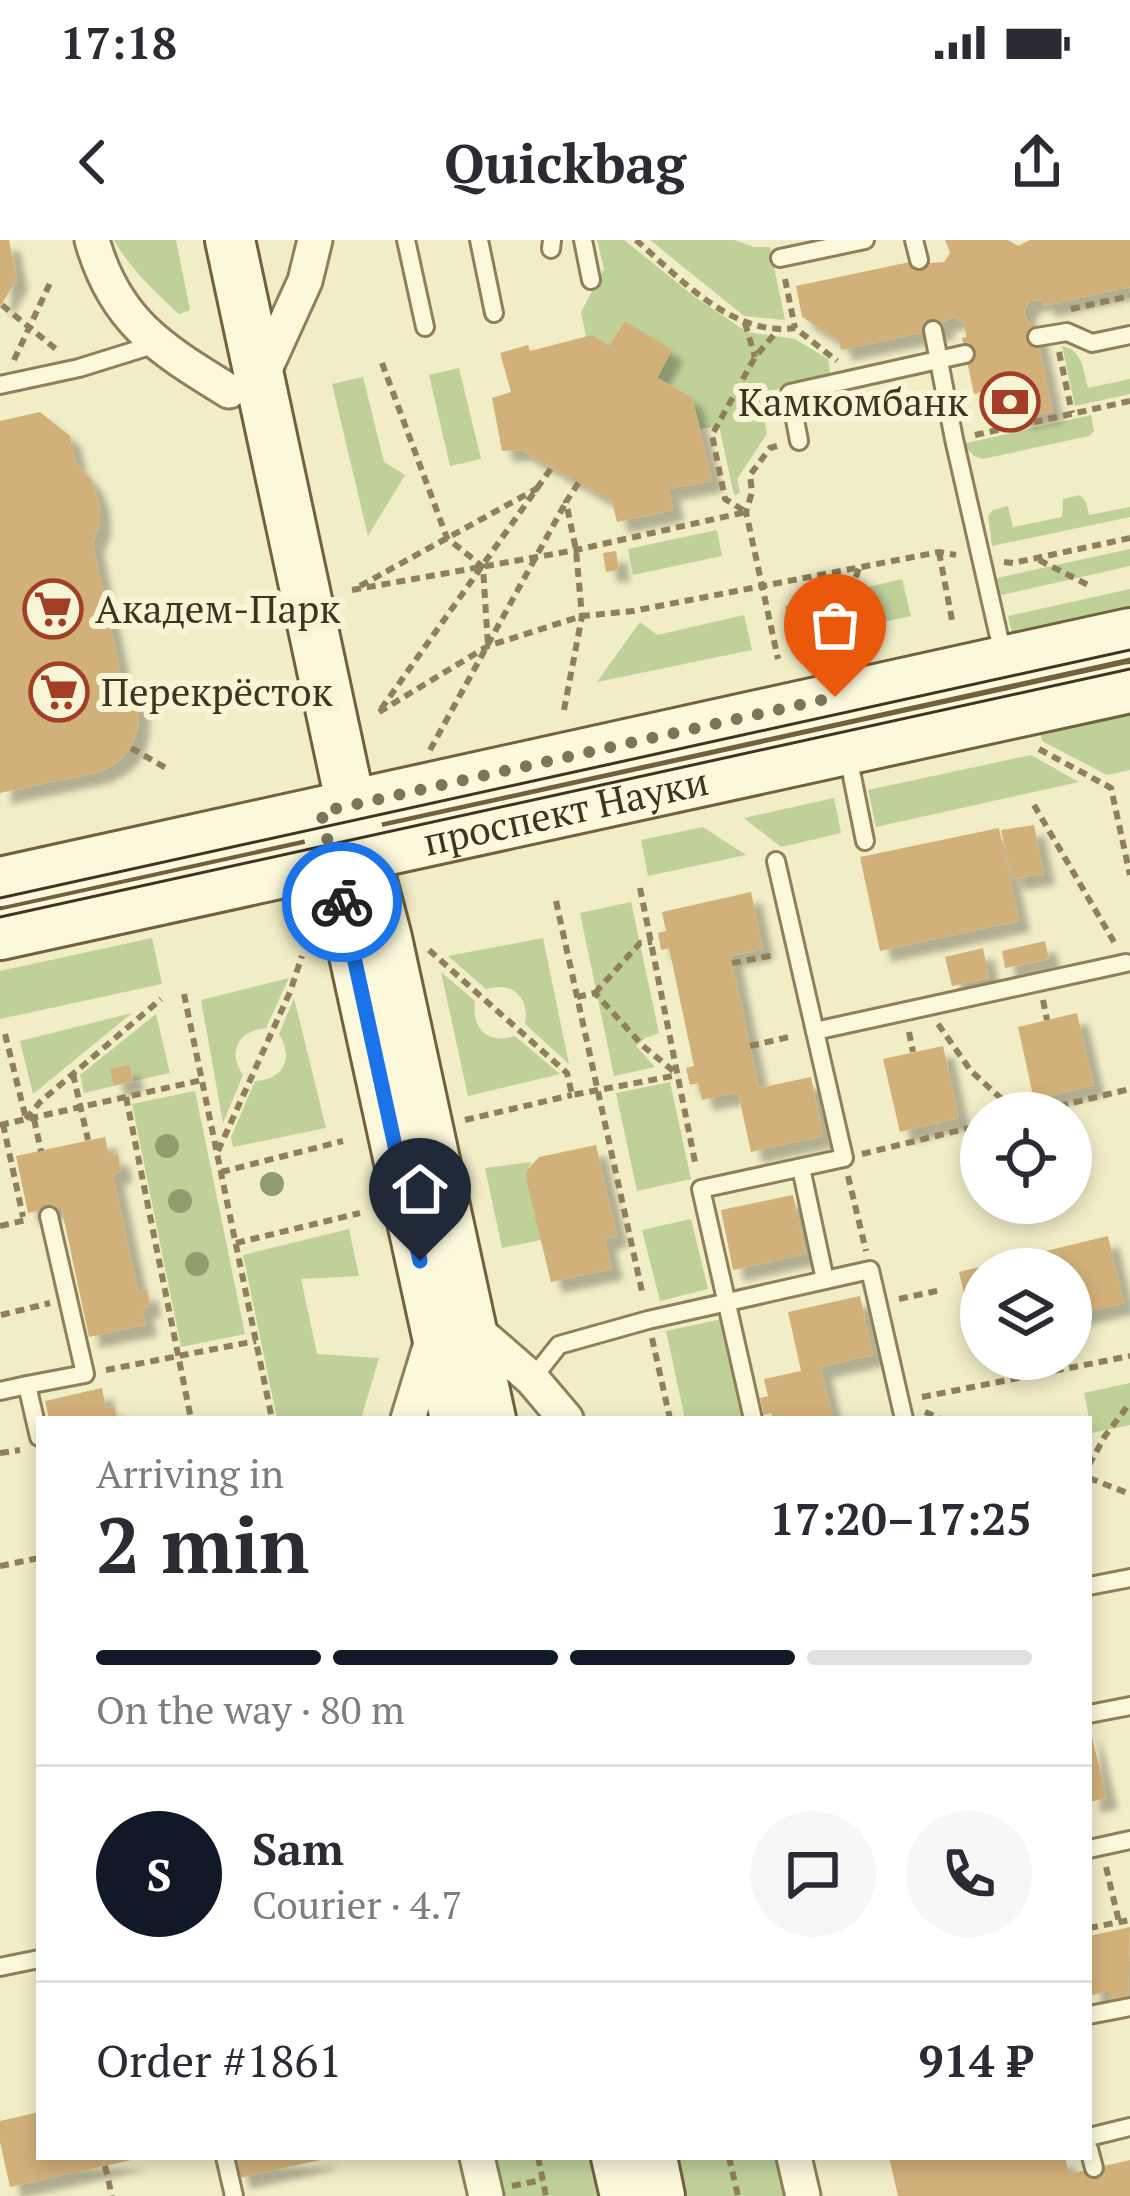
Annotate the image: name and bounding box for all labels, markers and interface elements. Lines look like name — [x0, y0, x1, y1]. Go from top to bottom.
text: 17:18 — [60, 12, 177, 72]
text: Quickbag — [444, 127, 686, 198]
icon: back — [60, 129, 126, 195]
icon: share — [1004, 129, 1070, 195]
bank icon: Камкомбанк — [979, 371, 1041, 433]
place label: Камкомбанк — [738, 375, 969, 427]
pin — [784, 574, 886, 697]
supermarket icon: Академ-Парк — [22, 578, 84, 640]
place label: Академ-Парк — [95, 582, 341, 634]
icon: bag — [802, 592, 868, 658]
supermarket icon: Перекрёсток — [28, 661, 90, 723]
place label: Перекрёсток — [101, 665, 334, 717]
street label: проспект Науки — [418, 754, 713, 867]
courier — [282, 842, 402, 962]
icon: bike — [309, 869, 375, 935]
map controls — [960, 1092, 1092, 1380]
button: locate — [960, 1092, 1092, 1224]
pin — [369, 1138, 471, 1261]
icon: home — [387, 1156, 453, 1222]
button: layers — [960, 1248, 1092, 1380]
text: Arriving in — [96, 1447, 284, 1499]
text: 17:20–17:25 — [770, 1488, 1032, 1548]
text: 2 min — [96, 1492, 309, 1595]
text: On the way · 80 m — [96, 1683, 405, 1735]
button: chat — [750, 1811, 876, 1937]
button: phone — [906, 1811, 1032, 1937]
text: Sam — [252, 1818, 344, 1878]
text: S — [146, 1844, 172, 1904]
text: Courier · 4.7 — [252, 1878, 462, 1930]
text: Order #1861 — [96, 2030, 342, 2090]
text: 914 ₽ — [918, 2030, 1032, 2090]

